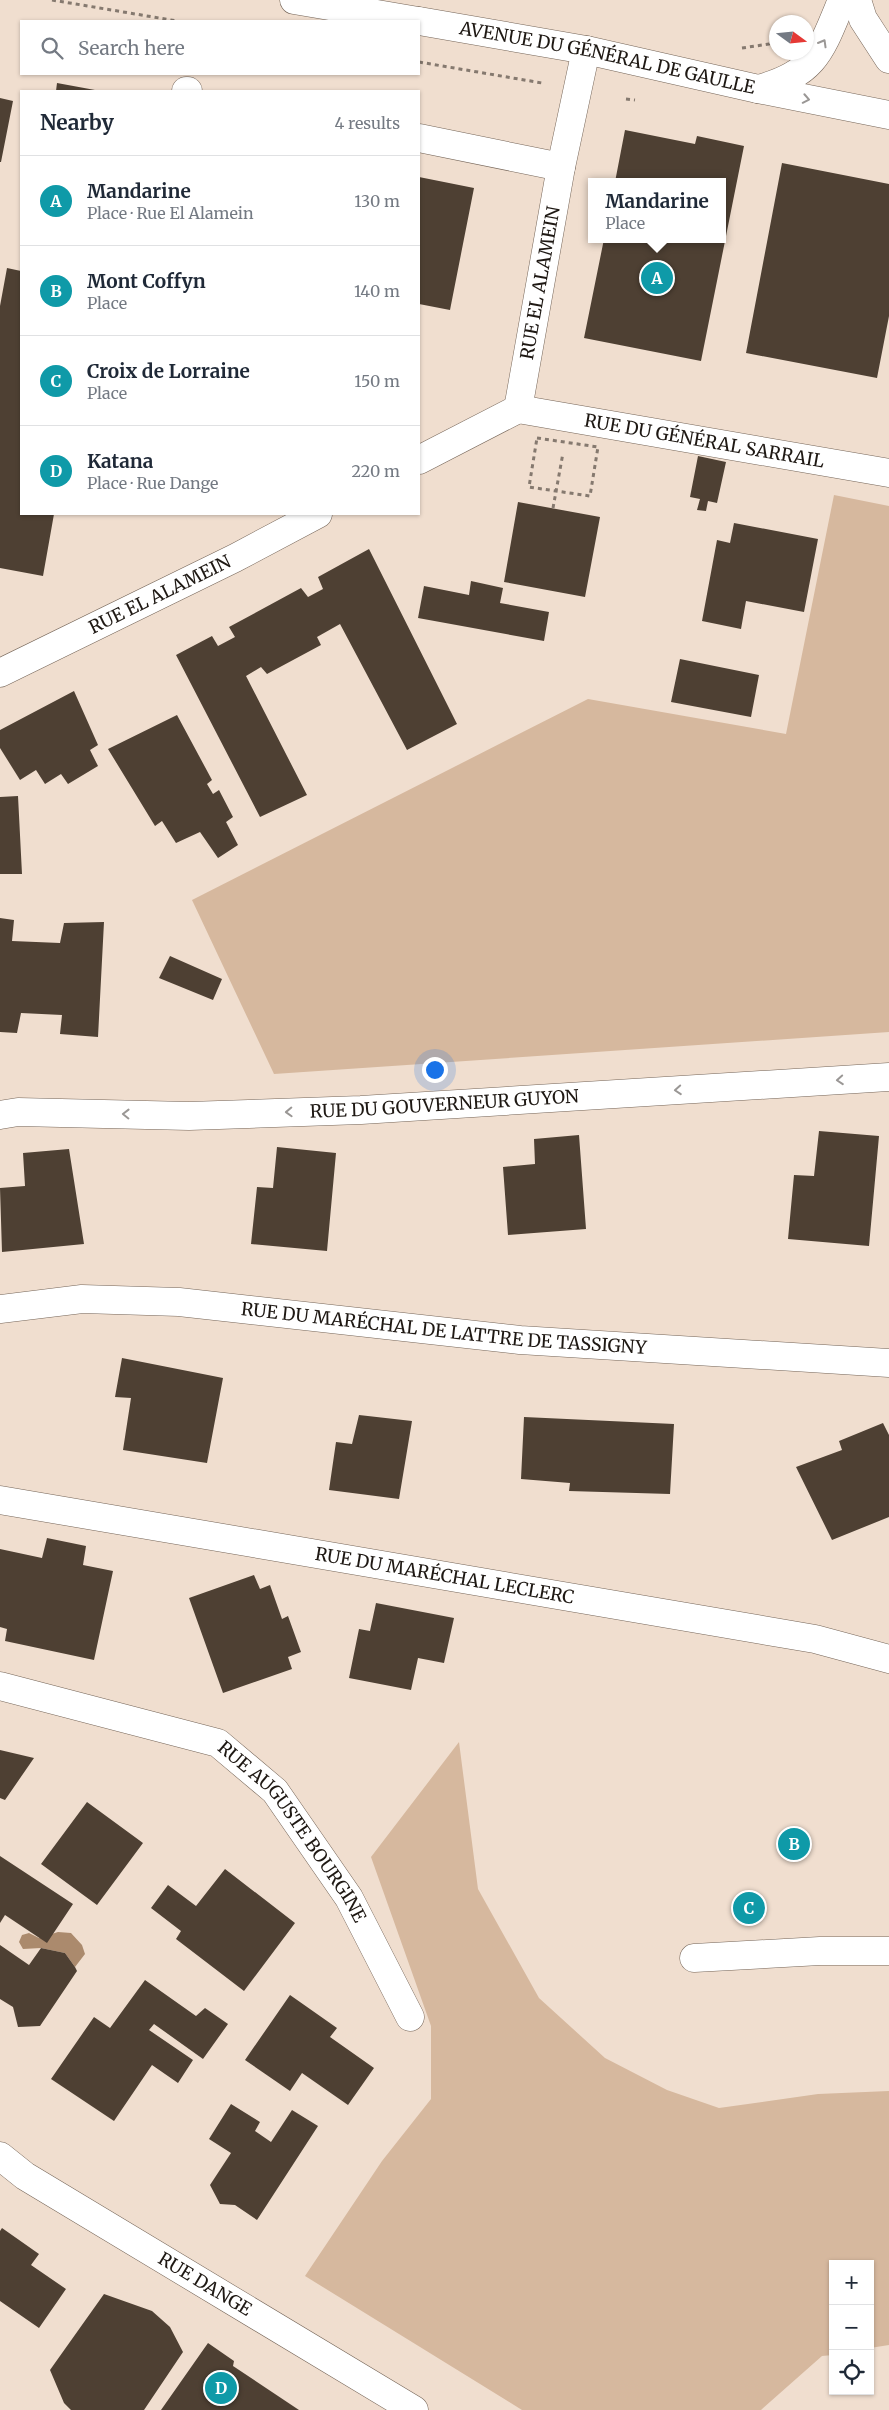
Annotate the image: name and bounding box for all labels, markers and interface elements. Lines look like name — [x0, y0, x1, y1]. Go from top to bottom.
north arrow — [769, 15, 814, 60]
street label: AVENUE DU GÉNÉRAL DE GAULLE — [457, 16, 758, 99]
search box — [20, 20, 420, 75]
icon: search — [38, 34, 66, 62]
text: Search here — [78, 36, 185, 60]
one-way arrow — [817, 39, 827, 48]
one-way arrow — [802, 93, 810, 103]
text: Nearby — [40, 109, 114, 136]
text: 4 results — [334, 113, 400, 133]
popup — [588, 178, 726, 243]
text: Mandarine — [87, 179, 191, 203]
text: Mandarine — [605, 189, 709, 213]
text: A — [50, 191, 62, 211]
text: 130 m — [354, 191, 400, 211]
text: Place · Rue El Alamein — [87, 203, 254, 223]
street label: RUE EL ALAMEIN — [515, 204, 565, 361]
text: Place — [605, 213, 645, 233]
pin: A — [641, 259, 673, 297]
text: Mont Coffyn — [87, 269, 206, 293]
text: B — [50, 281, 62, 301]
text: 140 m — [354, 281, 400, 301]
text: Place — [87, 293, 127, 313]
text: Croix de Lorraine — [87, 359, 250, 383]
text: C — [51, 371, 61, 391]
text: 150 m — [354, 371, 400, 391]
text: Place — [87, 383, 127, 403]
street label: RUE DU GÉNÉRAL SARRAIL — [583, 409, 826, 473]
text: Katana — [87, 449, 153, 473]
text: D — [50, 461, 62, 481]
text: 220 m — [352, 461, 400, 481]
text: Place · Rue Dange — [87, 473, 218, 493]
street label: RUE EL ALAMEIN — [85, 550, 235, 639]
your location — [422, 1057, 448, 1083]
one-way arrow — [836, 1074, 844, 1085]
street label: RUE DU GOUVERNEUR GUYON — [309, 1084, 580, 1123]
one-way arrow — [674, 1084, 682, 1095]
one-way arrow — [285, 1107, 293, 1118]
one-way arrow — [122, 1109, 130, 1120]
street label: RUE DU MARÉCHAL DE LATTRE DE TASSIGNY — [240, 1297, 648, 1359]
street label: RUE DU MARÉCHAL LECLERC — [313, 1542, 576, 1609]
street label: RUE AUGUSTE BOURGINE — [213, 1736, 372, 1926]
pin: B — [778, 1825, 810, 1863]
pin: C — [733, 1889, 765, 1927]
street label: RUE DANGE — [154, 2247, 257, 2321]
map controls — [829, 2260, 874, 2395]
button: + — [829, 2260, 874, 2305]
button: − — [829, 2305, 874, 2350]
button: locate — [829, 2350, 874, 2395]
pin: D — [205, 2369, 237, 2407]

